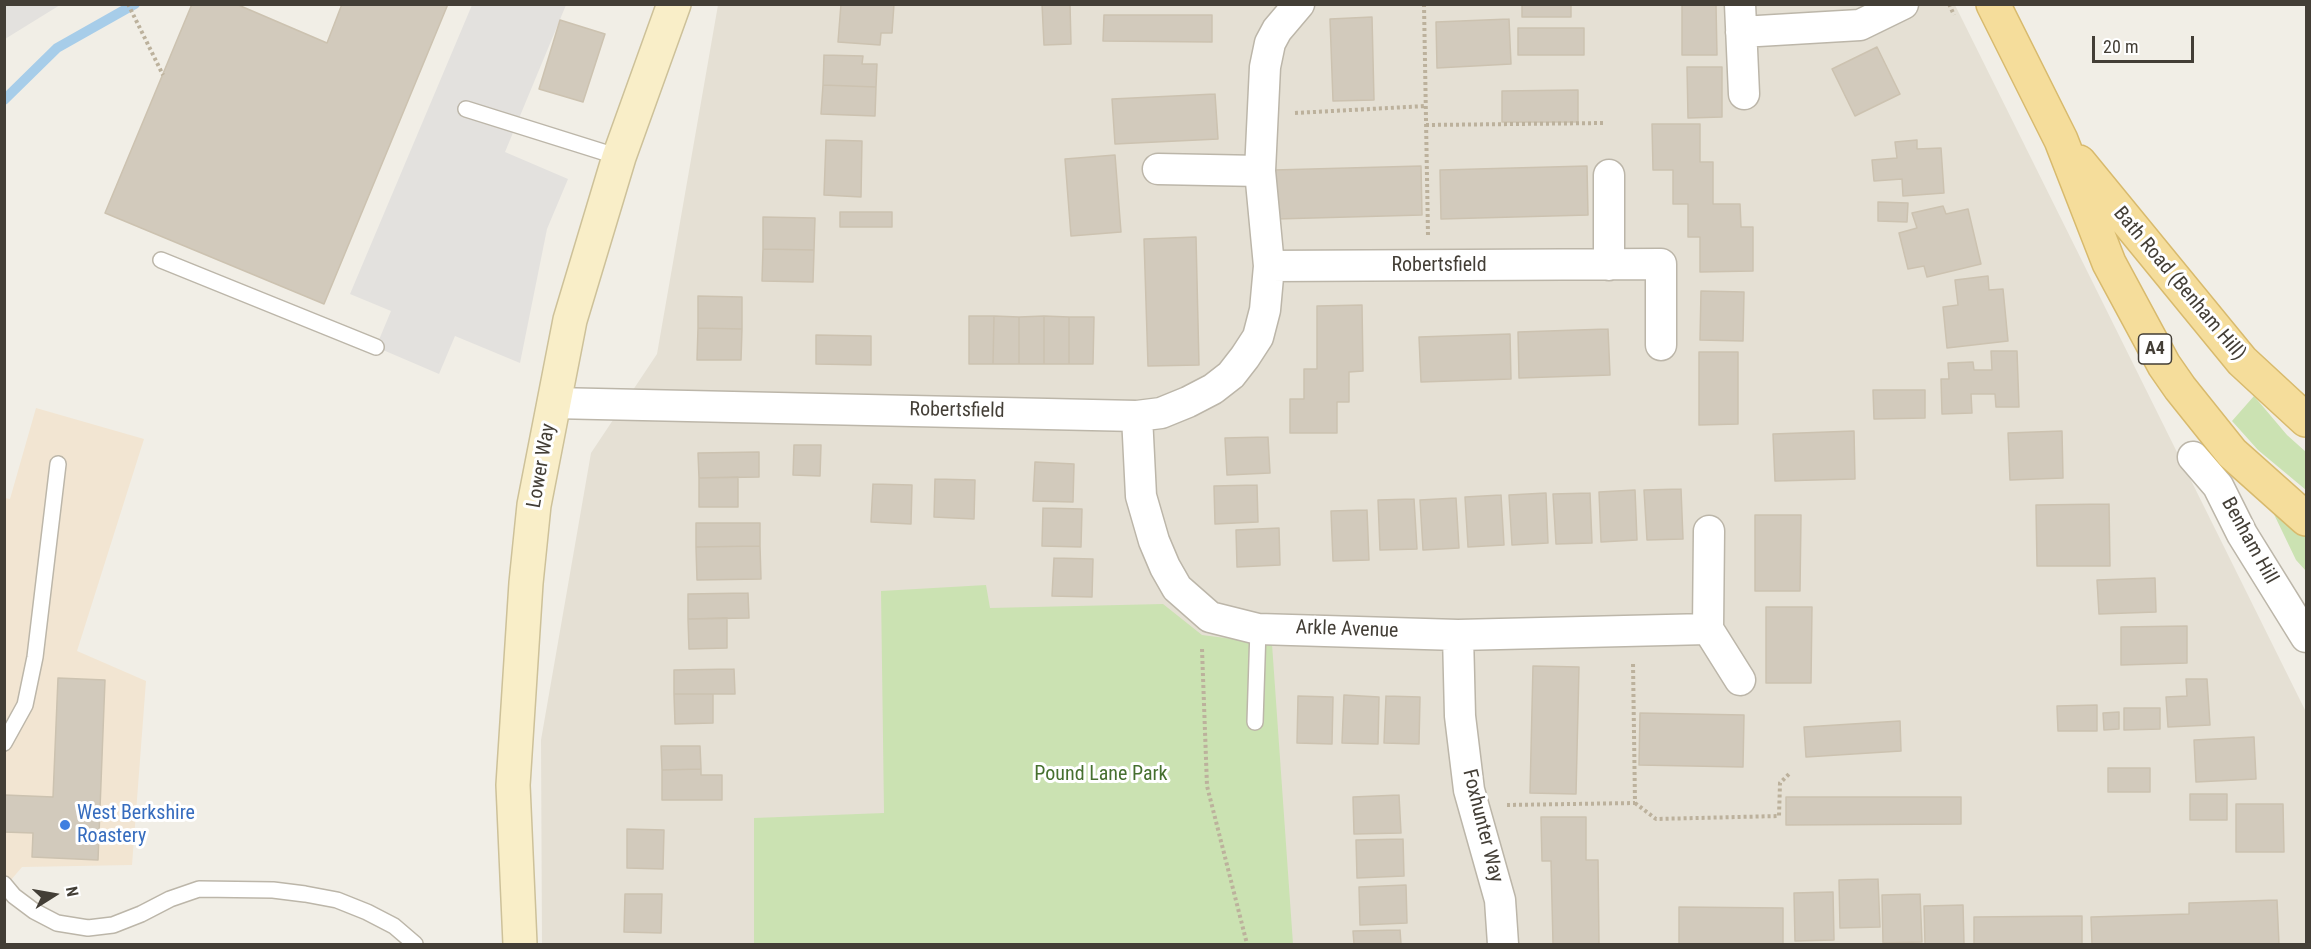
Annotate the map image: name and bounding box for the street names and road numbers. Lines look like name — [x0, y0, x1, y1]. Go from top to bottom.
street label: Bath Road (Benham Hill) — [2108, 202, 2250, 366]
street label: Robertsfield — [1391, 254, 1487, 278]
road number: A4 — [2138, 334, 2172, 364]
street label: Robertsfield — [909, 398, 1005, 424]
street label: Lower Way — [523, 422, 561, 510]
street label: Benham Hill — [2215, 494, 2283, 588]
street label: Arkle Avenue — [1295, 616, 1399, 644]
street label: Foxhunter Way — [1456, 767, 1508, 885]

